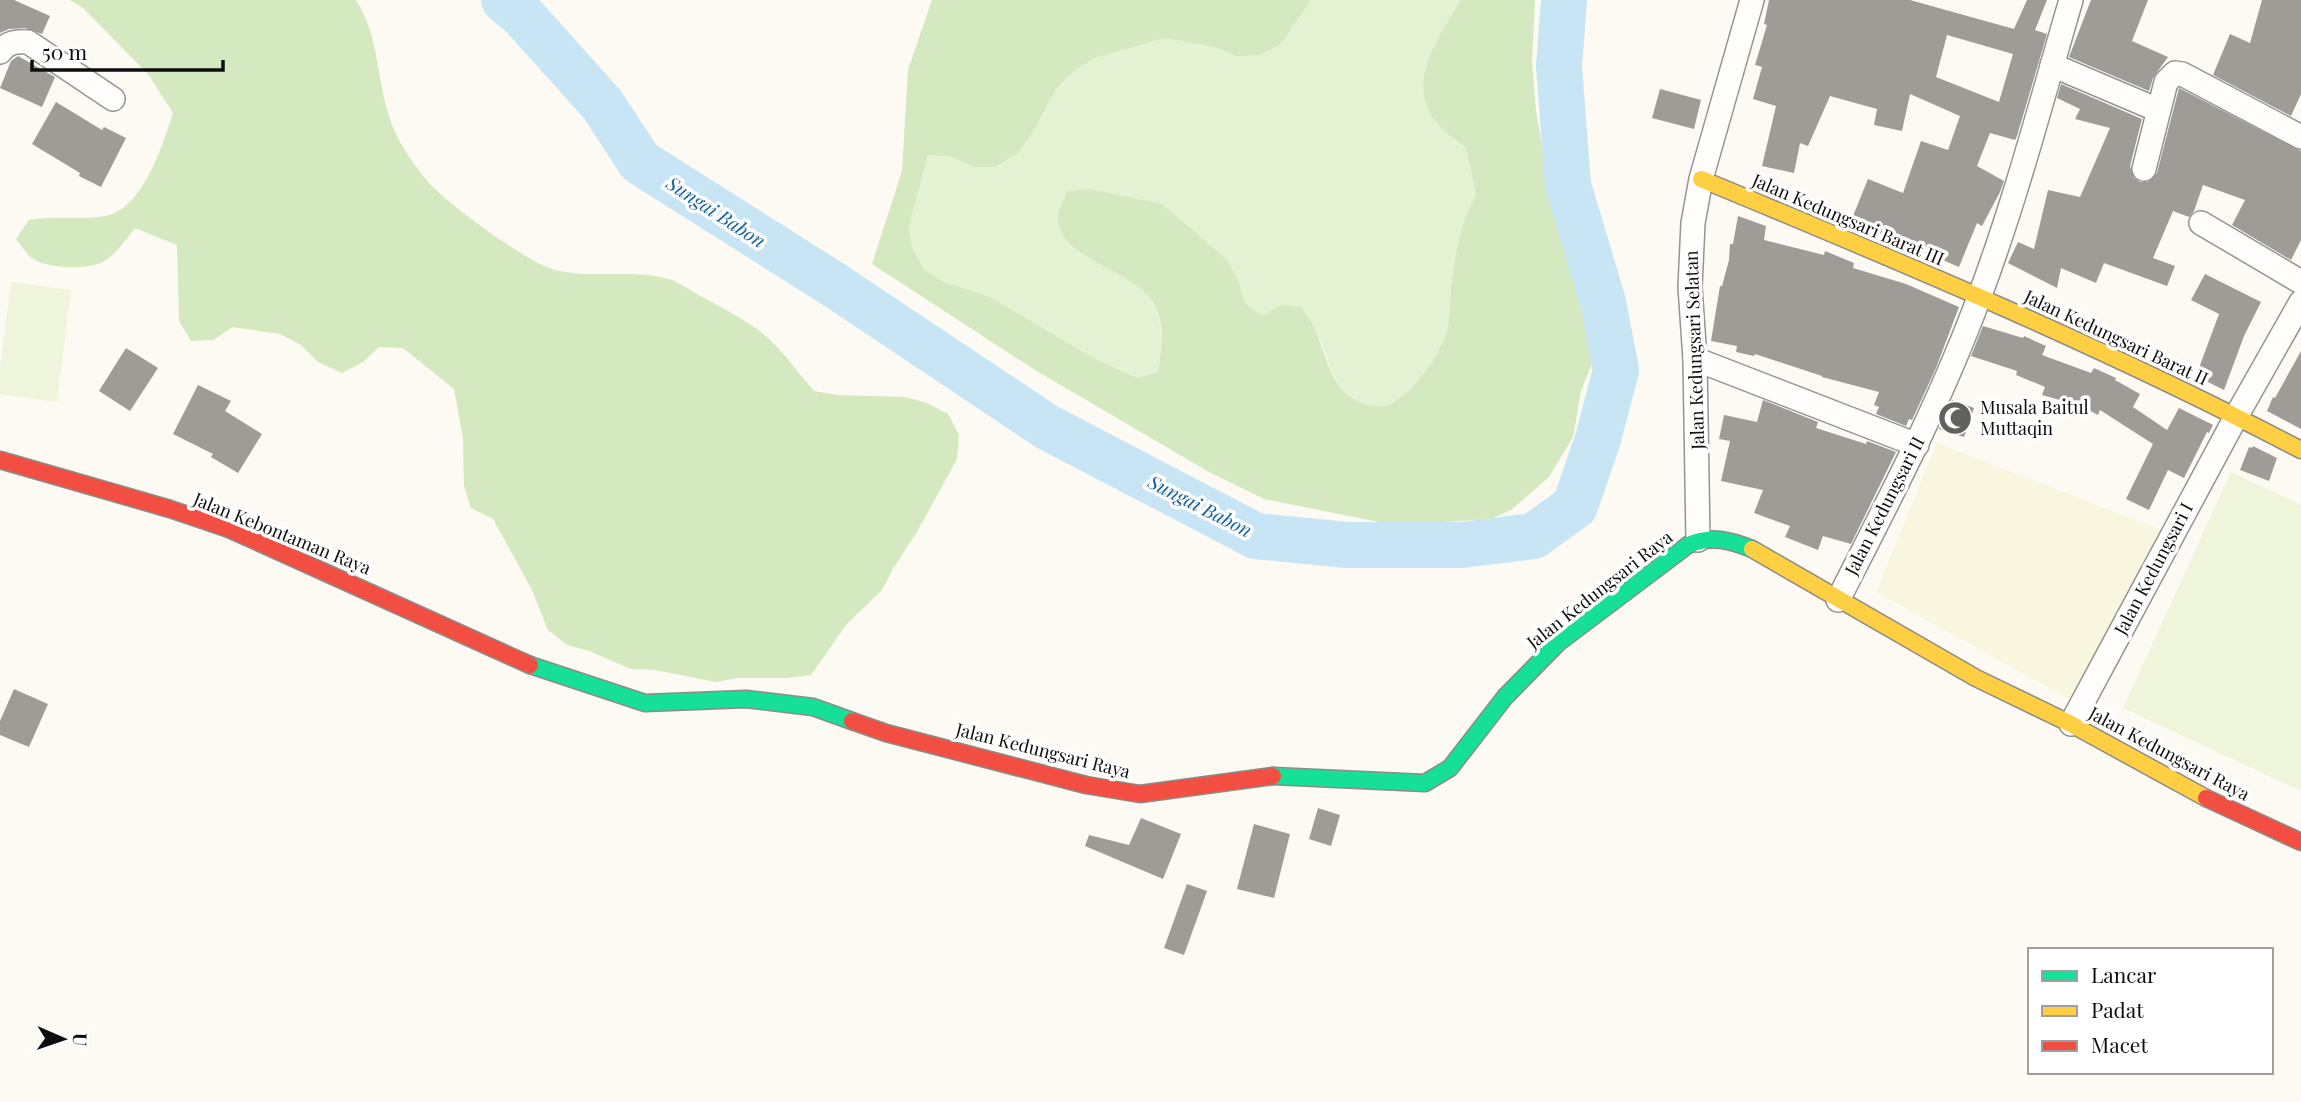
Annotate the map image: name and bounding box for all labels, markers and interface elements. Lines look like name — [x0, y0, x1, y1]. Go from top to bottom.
scale bar — [32, 28, 222, 72]
text: 50 m — [42, 37, 88, 65]
street label: Jalan Kedungsari Barat III — [1748, 167, 1948, 270]
water label: Sungai Babon — [661, 169, 771, 253]
street label: Jalan Kedungsari Selatan — [1679, 250, 1710, 451]
street label: Jalan Kedungsari Barat II — [2020, 283, 2212, 390]
place label: Musala Baitul Muttaqin — [1980, 395, 2089, 440]
mosque icon: Musala Baitul Muttaqin — [1936, 399, 1974, 437]
street label: Jalan Kedungsari II — [1838, 432, 1929, 580]
water label: Sungai Babon — [1143, 467, 1257, 542]
street label: Jalan Kebontaman Raya — [189, 486, 375, 580]
street label: Jalan Kedungsari I — [2108, 498, 2198, 640]
street label: Jalan Kedungsari Raya — [1521, 525, 1677, 654]
street label: Jalan Kedungsari Raya — [2084, 700, 2254, 806]
street label: Jalan Kedungsari Raya — [953, 717, 1133, 783]
legend — [2028, 948, 2273, 1074]
text: Lancar — [2091, 960, 2157, 988]
text: Padat — [2091, 995, 2144, 1023]
north arrow — [28, 1004, 98, 1074]
text: Macet — [2091, 1030, 2148, 1058]
text: U — [68, 1033, 94, 1047]

